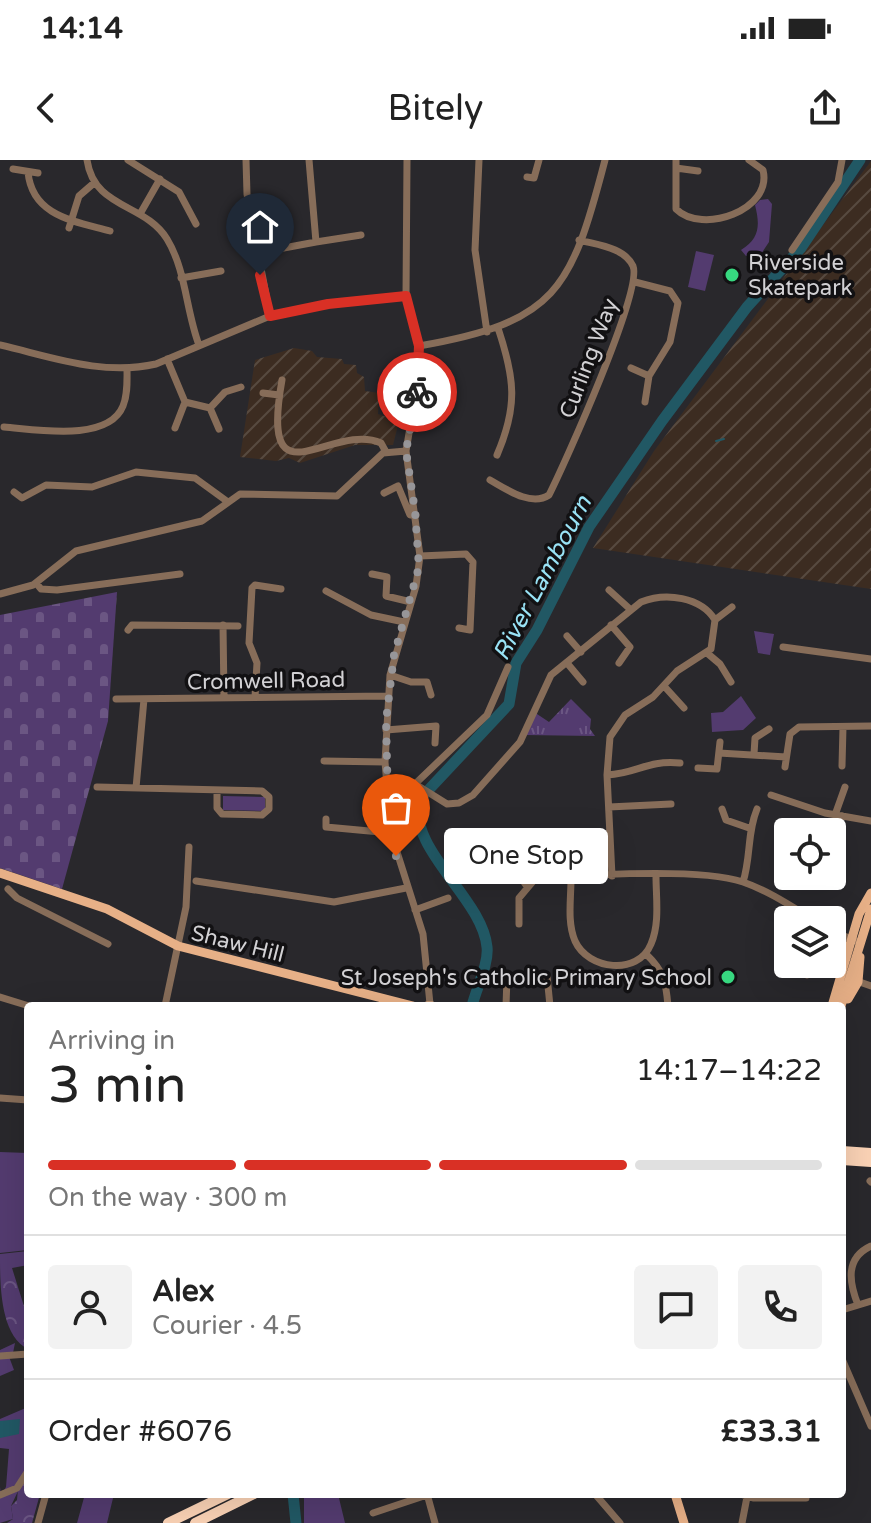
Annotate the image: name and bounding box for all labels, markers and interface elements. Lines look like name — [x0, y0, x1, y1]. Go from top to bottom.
text: 14:14 — [40, 10, 123, 47]
icon: back — [24, 86, 68, 130]
icon: share — [803, 86, 847, 130]
text: Bitely — [388, 87, 483, 130]
pin — [226, 193, 294, 275]
icon: home — [238, 205, 282, 249]
place label: Riverside Skatepark — [748, 250, 853, 301]
marker: Riverside Skatepark — [723, 266, 741, 284]
street label: Curling Way — [554, 295, 624, 422]
courier — [377, 352, 457, 432]
icon: bike — [395, 370, 439, 414]
water label: River Lambourn — [487, 490, 599, 665]
street label: Cromwell Road — [187, 667, 345, 695]
pin — [362, 774, 430, 856]
icon: bag — [374, 786, 418, 830]
map controls — [774, 818, 846, 978]
button: locate — [774, 818, 846, 890]
callout: One Stop — [444, 828, 608, 884]
text: One Stop — [468, 840, 584, 871]
button: layers — [774, 906, 846, 978]
street label: Shaw Hill — [189, 920, 287, 968]
place label: St Joseph's Catholic Primary School — [341, 965, 712, 991]
marker: St Joseph's Catholic Primary School — [719, 968, 737, 986]
text: Arriving in — [48, 1025, 175, 1056]
text: 14:17–14:22 — [636, 1052, 822, 1089]
text: 3 min — [48, 1054, 187, 1117]
text: On the way · 300 m — [48, 1182, 287, 1213]
button: person — [48, 1265, 132, 1349]
button: chat — [634, 1265, 718, 1349]
button: phone — [738, 1265, 822, 1349]
text: Alex — [152, 1273, 215, 1310]
text: Courier · 4.5 — [152, 1310, 302, 1341]
text: Order #6076 — [48, 1413, 232, 1450]
text: £33.31 — [721, 1413, 822, 1450]

